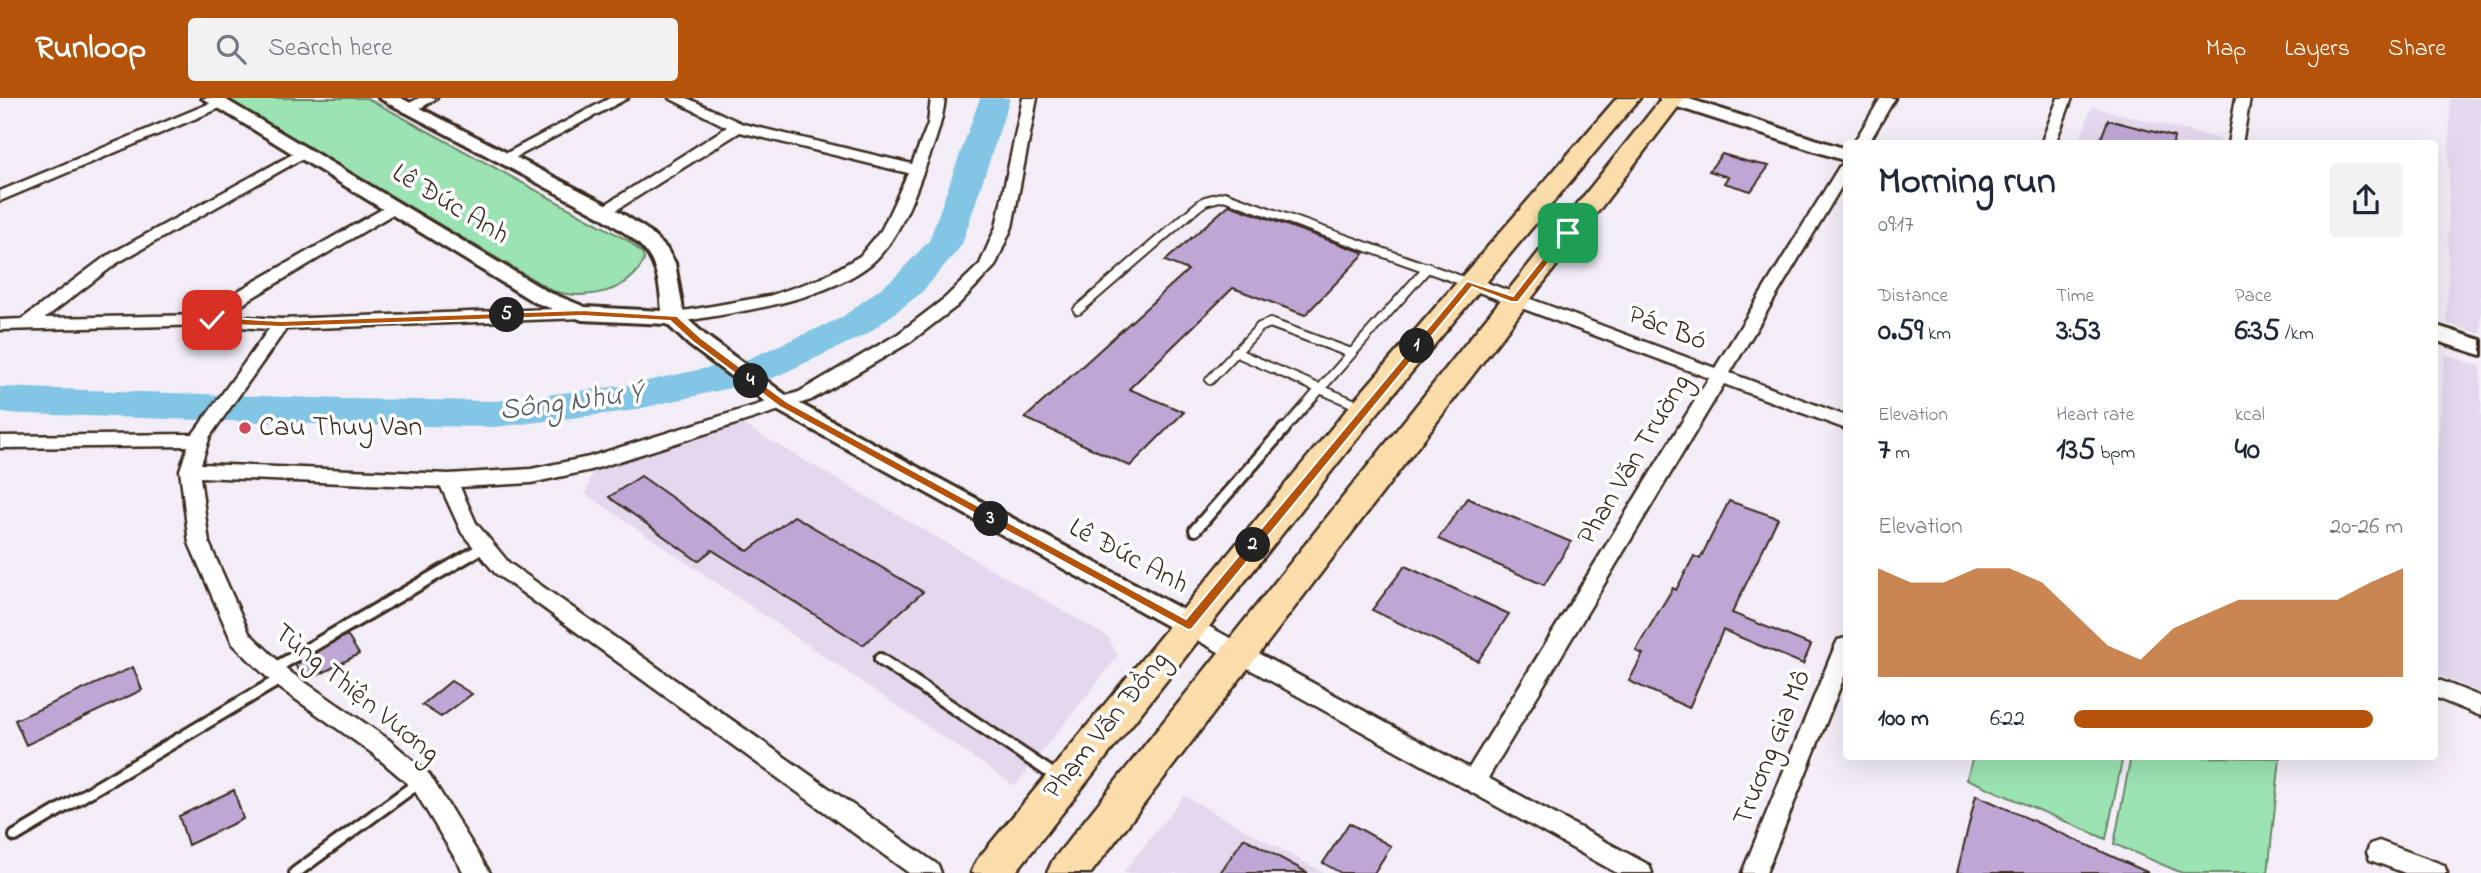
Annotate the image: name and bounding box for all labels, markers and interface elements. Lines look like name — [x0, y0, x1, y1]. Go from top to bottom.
search box — [188, 18, 678, 81]
text: Runloop — [35, 25, 146, 73]
icon: search — [212, 30, 250, 68]
text: Search here — [268, 30, 393, 68]
text: Map — [2206, 32, 2246, 67]
text: Layers — [2284, 32, 2350, 67]
text: Share — [2388, 32, 2446, 67]
street label: Lê Đức Anh — [384, 154, 516, 256]
text: Morning run — [1878, 155, 2056, 211]
button: share — [2329, 163, 2403, 237]
pin — [1538, 203, 1598, 263]
text: 09:17 — [1878, 209, 1914, 242]
icon: arrive — [1549, 214, 1587, 252]
text: Distance — [1878, 283, 1948, 310]
text: Time — [2056, 283, 2094, 310]
text: Pace — [2235, 283, 2272, 310]
pin — [182, 290, 242, 350]
street label: Pác Bó — [1622, 295, 1712, 363]
pin: 5 — [490, 298, 524, 332]
icon: check — [193, 301, 231, 339]
text: 5 — [501, 301, 512, 328]
text: 0.59 — [1878, 310, 1923, 354]
text: 3:53 — [2056, 310, 2101, 354]
text: 6:35 — [2235, 310, 2280, 354]
text: km — [1923, 321, 1951, 348]
text: /km — [2280, 321, 2314, 348]
pin: 1 — [1400, 328, 1434, 364]
text: 1 — [1413, 332, 1420, 359]
pin: 4 — [734, 364, 768, 398]
text: 4 — [747, 367, 754, 394]
street label: Phan Văn Trường — [1568, 367, 1702, 553]
water label: Sông Như Ý — [497, 372, 649, 434]
text: Elevation — [1878, 402, 1948, 429]
text: Heart rate — [2056, 402, 2134, 429]
text: kcal — [2235, 402, 2265, 429]
place label: Cau Thuy Van — [259, 408, 422, 449]
marker: Cau Thuy Van — [237, 420, 253, 436]
text: 7 — [1878, 429, 1890, 473]
text: 135 — [2056, 429, 2095, 473]
text: 40 — [2235, 429, 2260, 473]
text: m — [1890, 440, 1910, 467]
text: bpm — [2095, 440, 2135, 467]
pin: 3 — [974, 502, 1009, 536]
text: 3 — [987, 505, 994, 532]
street label: Lê Đức Anh — [1061, 508, 1195, 606]
text: Elevation — [1878, 511, 1963, 544]
text: 20–26 m — [2330, 511, 2403, 544]
pin: 2 — [1236, 528, 1270, 562]
text: 2 — [1248, 531, 1257, 558]
street label: Tùng Thiện Vương — [264, 614, 448, 774]
street label: Phạm Văn Đồng — [1034, 643, 1180, 809]
street label: Trương Gia Mô — [1723, 664, 1823, 832]
text: 100 m — [1878, 703, 1929, 736]
text: 6:22 — [1990, 703, 2025, 736]

